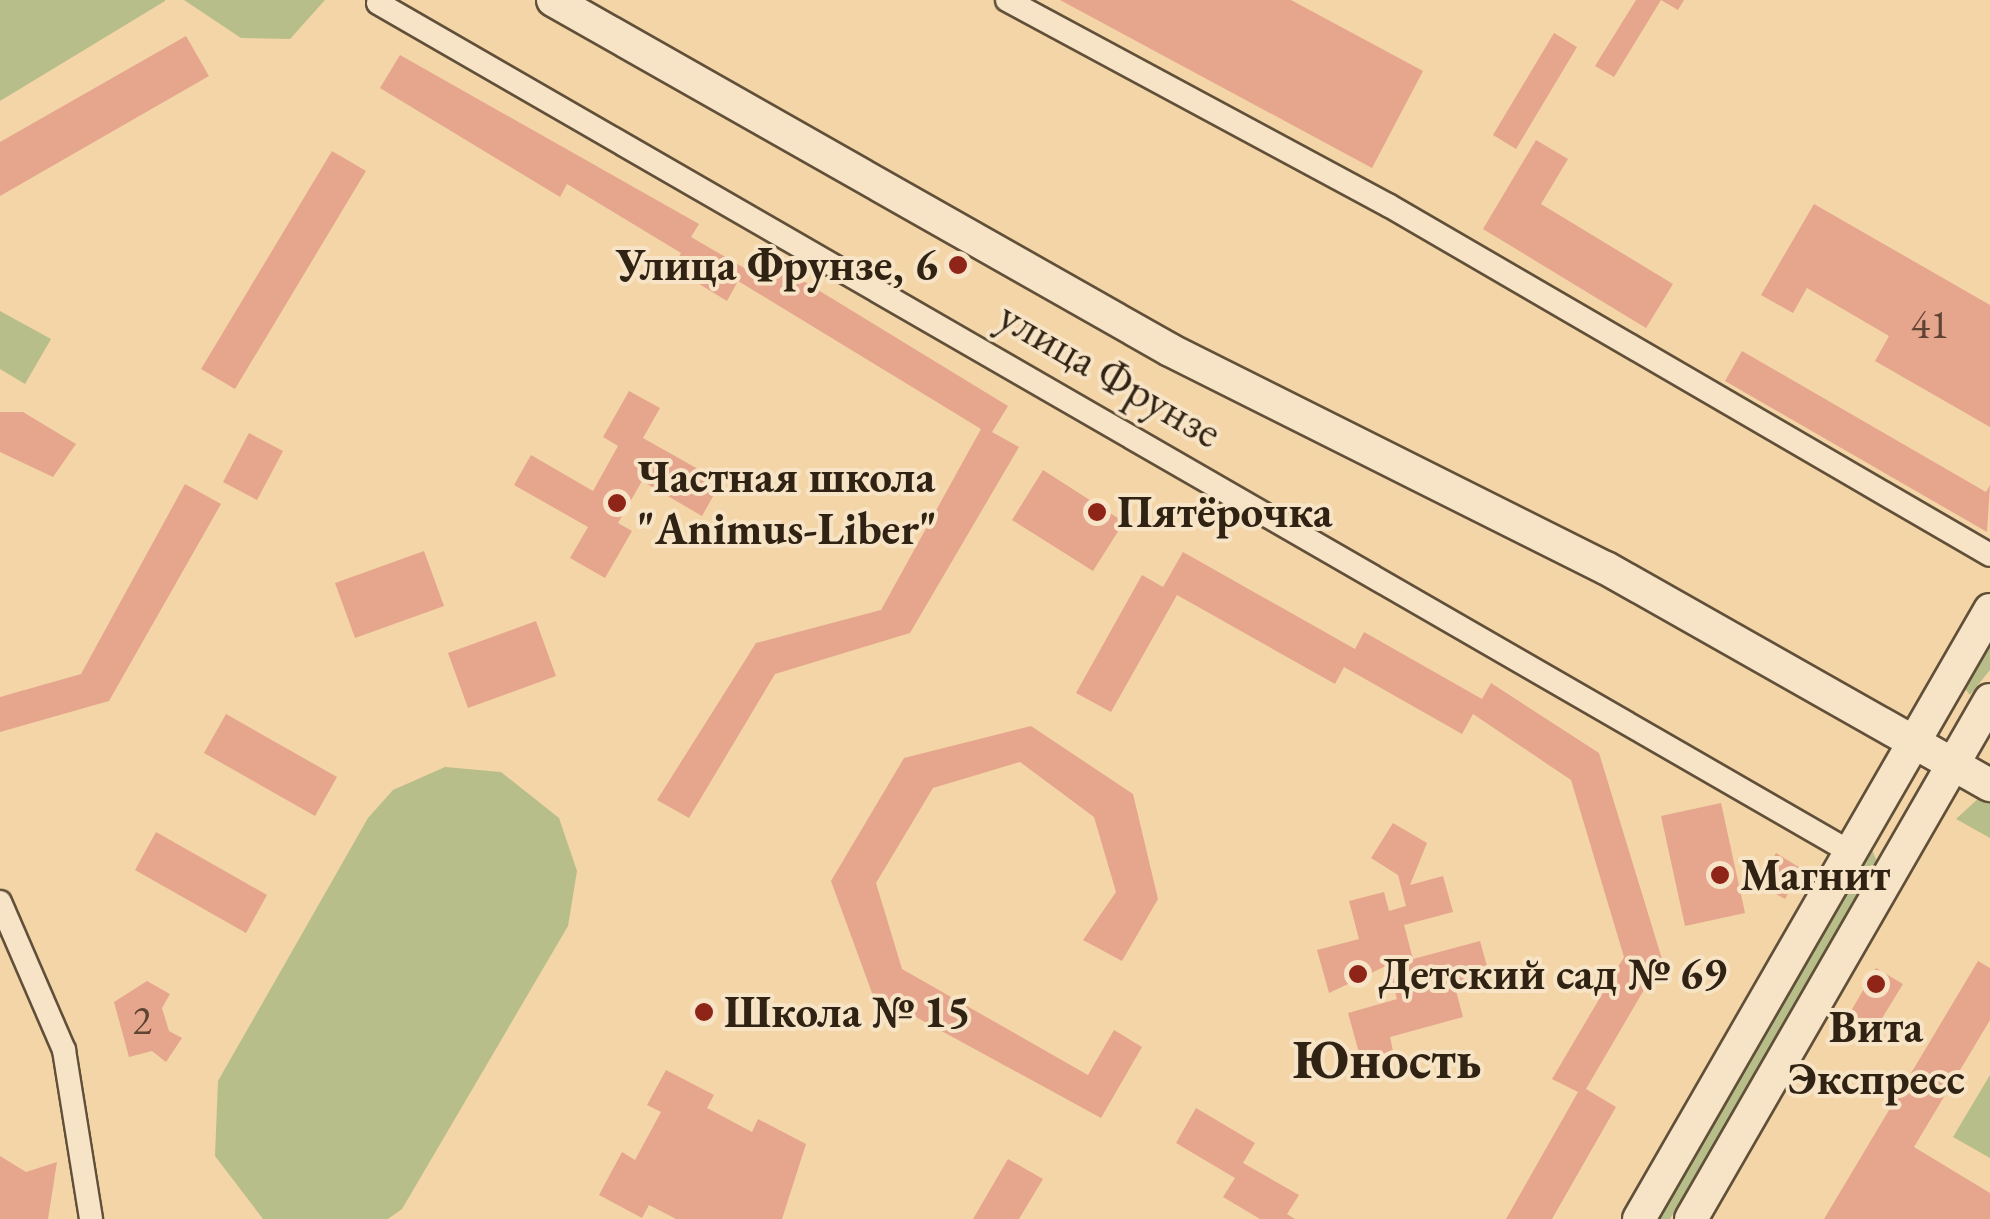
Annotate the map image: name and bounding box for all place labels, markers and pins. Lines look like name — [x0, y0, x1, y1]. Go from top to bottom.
place label: Улица Фрунзе, 6 — [616, 238, 938, 292]
marker: Улица Фрунзе, 6 — [947, 254, 969, 276]
place label: Частная школа "Animus-Liber" — [637, 450, 937, 556]
place label: Пятёрочка — [1117, 485, 1332, 539]
marker: Частная школа "Animus-Liber" — [606, 492, 628, 514]
marker: Пятёрочка — [1086, 501, 1108, 523]
place label: Магнит — [1740, 848, 1891, 902]
marker: Магнит — [1709, 864, 1731, 886]
place label: Детский сад № 69 — [1378, 947, 1727, 1001]
marker: Детский сад № 69 — [1347, 963, 1369, 985]
marker: Вита Экспресс — [1865, 973, 1887, 995]
place label: Школа № 15 — [724, 985, 971, 1039]
place label: Вита Экспресс — [1787, 1000, 1965, 1106]
marker: Школа № 15 — [693, 1001, 715, 1023]

